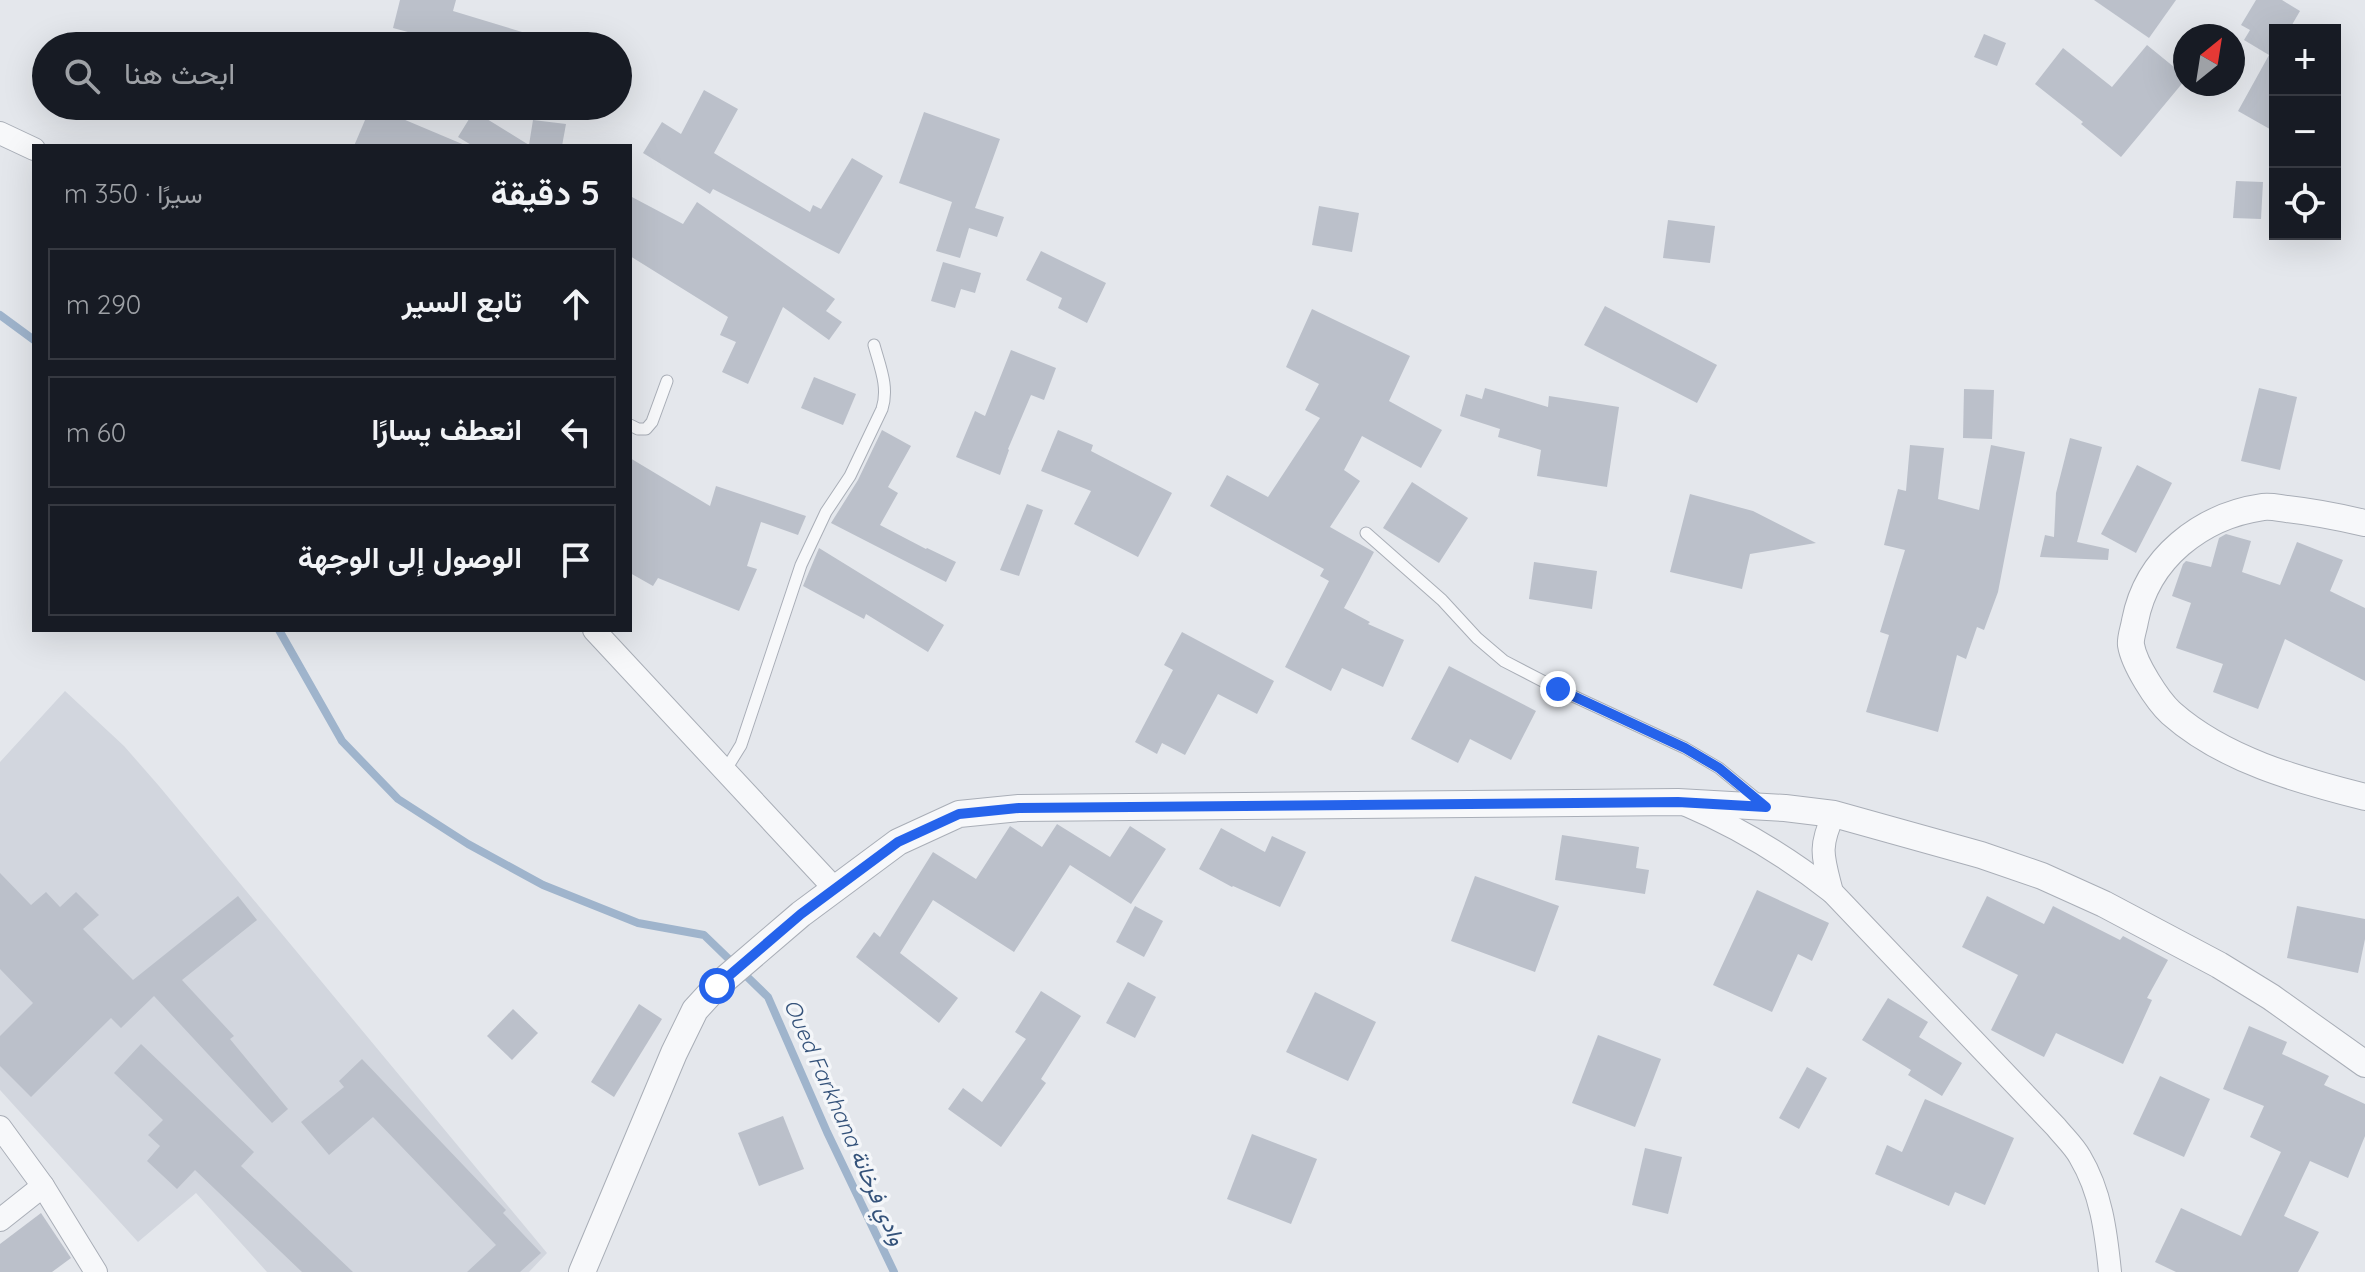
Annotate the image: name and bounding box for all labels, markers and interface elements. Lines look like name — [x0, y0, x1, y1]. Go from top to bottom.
north arrow — [2173, 24, 2245, 96]
map controls — [2269, 24, 2341, 240]
button: + — [2269, 24, 2341, 96]
search box — [32, 32, 632, 120]
icon: search — [60, 54, 104, 98]
text: ابحث هنا — [124, 54, 235, 92]
button: − — [2269, 96, 2341, 168]
button: locate — [2269, 168, 2341, 240]
text: 5 دقيقة — [491, 171, 600, 214]
text: سيرًا · 350 m — [64, 177, 202, 210]
text: تابع السير — [402, 282, 522, 320]
icon: ahead — [554, 282, 598, 326]
text: 290 m — [66, 288, 141, 321]
text: انعطف يسارًا — [372, 410, 522, 448]
icon: left — [554, 410, 598, 454]
text: 60 m — [66, 416, 126, 449]
text: الوصول إلى الوجهة — [298, 538, 522, 576]
icon: arrive — [554, 538, 598, 582]
route end — [1540, 671, 1576, 707]
route start — [699, 968, 735, 1004]
water label: Oued Farkhana وادي فرخانة — [774, 995, 912, 1251]

